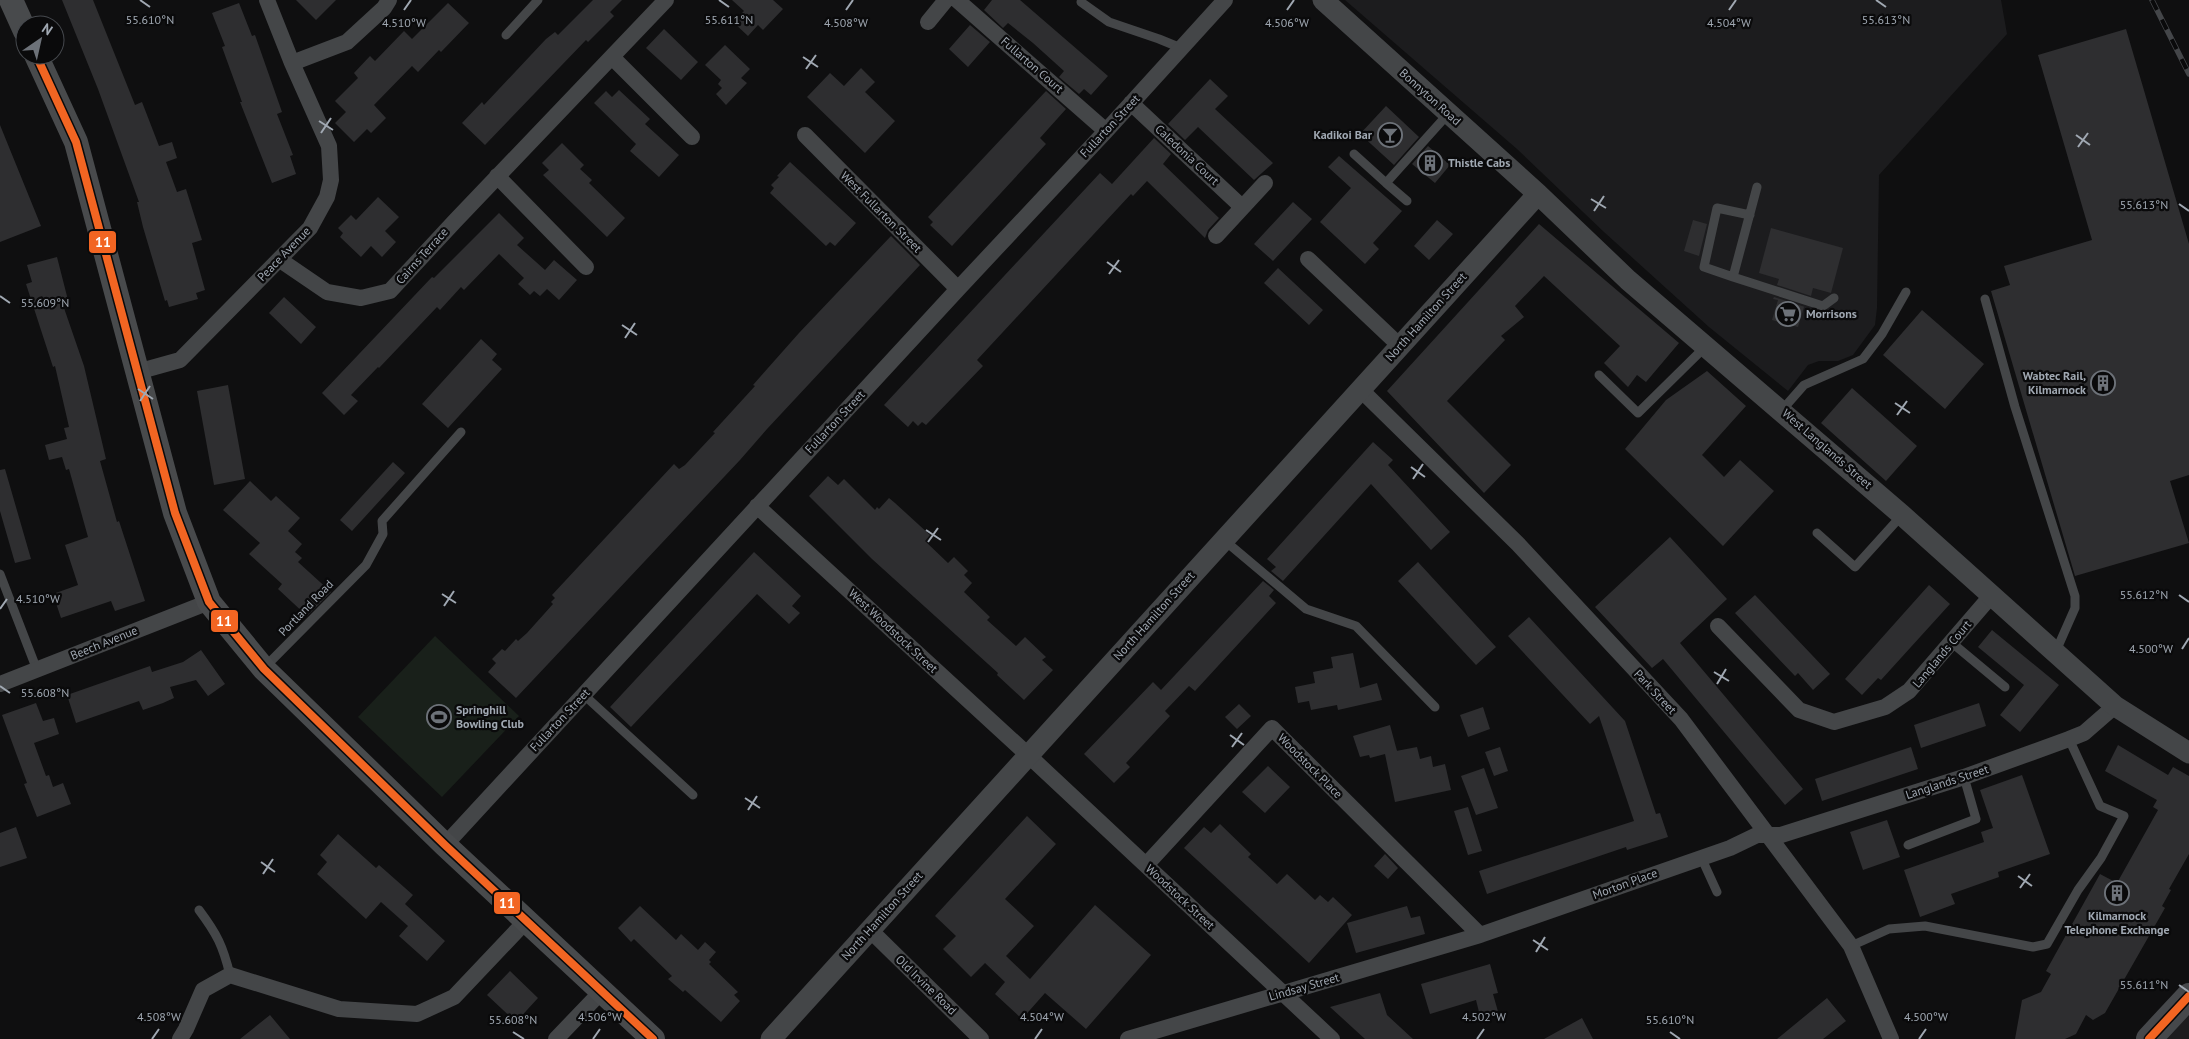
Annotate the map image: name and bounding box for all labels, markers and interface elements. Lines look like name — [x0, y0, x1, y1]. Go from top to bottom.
text: 55.610°N — [126, 12, 174, 27]
text: 55.611°N — [705, 12, 753, 27]
text: 55.613°N — [1862, 12, 1910, 27]
north arrow — [15, 15, 65, 65]
text: 4.510°W — [382, 15, 426, 30]
text: 4.508°W — [824, 15, 868, 30]
text: 4.506°W — [1265, 15, 1309, 30]
text: 4.504°W — [1707, 15, 1751, 30]
text: N — [38, 19, 56, 39]
street label: Fullarton Court — [998, 33, 1067, 96]
street label: Bonnyton Road — [1396, 65, 1464, 128]
street label: Fullarton Street — [1077, 91, 1143, 160]
street label: Caledonia Court — [1152, 121, 1222, 188]
bar icon: Kadikoi Bar — [1377, 122, 1403, 148]
place label: Kadikoi Bar — [1313, 127, 1373, 142]
building icon: Thistle Cabs — [1417, 150, 1443, 176]
place label: Thistle Cabs — [1448, 155, 1510, 170]
street label: West Fullarton Street — [838, 168, 925, 255]
text: 55.613°N — [2120, 197, 2168, 212]
street label: Peace Avenue — [254, 223, 313, 284]
street label: Cairns Terrace — [392, 224, 451, 287]
line badge: 11 — [88, 230, 117, 254]
text: 11 — [95, 233, 111, 251]
street label: North Hamilton Street — [1382, 269, 1469, 364]
text: 55.609°N — [21, 295, 69, 310]
supermarket icon: Morrisons — [1775, 301, 1801, 327]
place label: Morrisons — [1806, 306, 1857, 321]
place label: Wabtec Rail, Kilmarnock — [2023, 368, 2086, 397]
building icon: Wabtec Rail, Kilmarnock — [2090, 370, 2116, 396]
street label: Fullarton Street — [802, 387, 868, 456]
street label: West Langlands Street — [1779, 406, 1875, 492]
street label: North Hamilton Street — [1110, 568, 1197, 663]
street label: Portland Road — [275, 576, 336, 639]
street label: West Woodstock Street — [846, 585, 941, 676]
text: 55.612°N — [2120, 587, 2168, 602]
text: 4.510°W — [16, 591, 60, 606]
line badge: 11 — [210, 609, 239, 633]
text: 11 — [216, 612, 232, 630]
street label: Langlands Court — [1909, 617, 1974, 690]
street label: Beech Avenue — [68, 622, 140, 663]
text: 4.500°W — [2129, 641, 2173, 656]
street label: Park Street — [1631, 666, 1680, 717]
text: 55.608°N — [21, 685, 69, 700]
street label: Fullarton Street — [527, 685, 593, 754]
place label: Springhill Bowling Club — [456, 702, 524, 731]
sports icon: Springhill Bowling Club — [426, 704, 452, 730]
street label: Woodstock Place — [1275, 730, 1346, 801]
street label: Langlands Street — [1903, 761, 1990, 802]
street label: Woodstock Street — [1143, 861, 1218, 932]
street label: Morton Place — [1590, 865, 1659, 902]
street label: North Hamilton Street — [838, 868, 925, 963]
building icon: Kilmarnock Telephone Exchange — [2104, 880, 2130, 906]
line badge: 11 — [493, 891, 521, 915]
text: 11 — [499, 894, 515, 912]
place label: Kilmarnock Telephone Exchange — [2064, 908, 2170, 937]
street label: Old Irvine Road — [893, 952, 960, 1018]
street label: Lindsay Street — [1267, 969, 1341, 1004]
text: 55.611°N — [2120, 977, 2168, 992]
text: 4.508°W — [137, 1009, 181, 1024]
text: 4.506°W — [578, 1009, 622, 1024]
text: 4.504°W — [1020, 1009, 1064, 1024]
text: 4.502°W — [1462, 1009, 1506, 1024]
text: 4.500°W — [1904, 1009, 1948, 1024]
text: 55.608°N — [489, 1012, 537, 1027]
text: 55.610°N — [1646, 1012, 1694, 1027]

